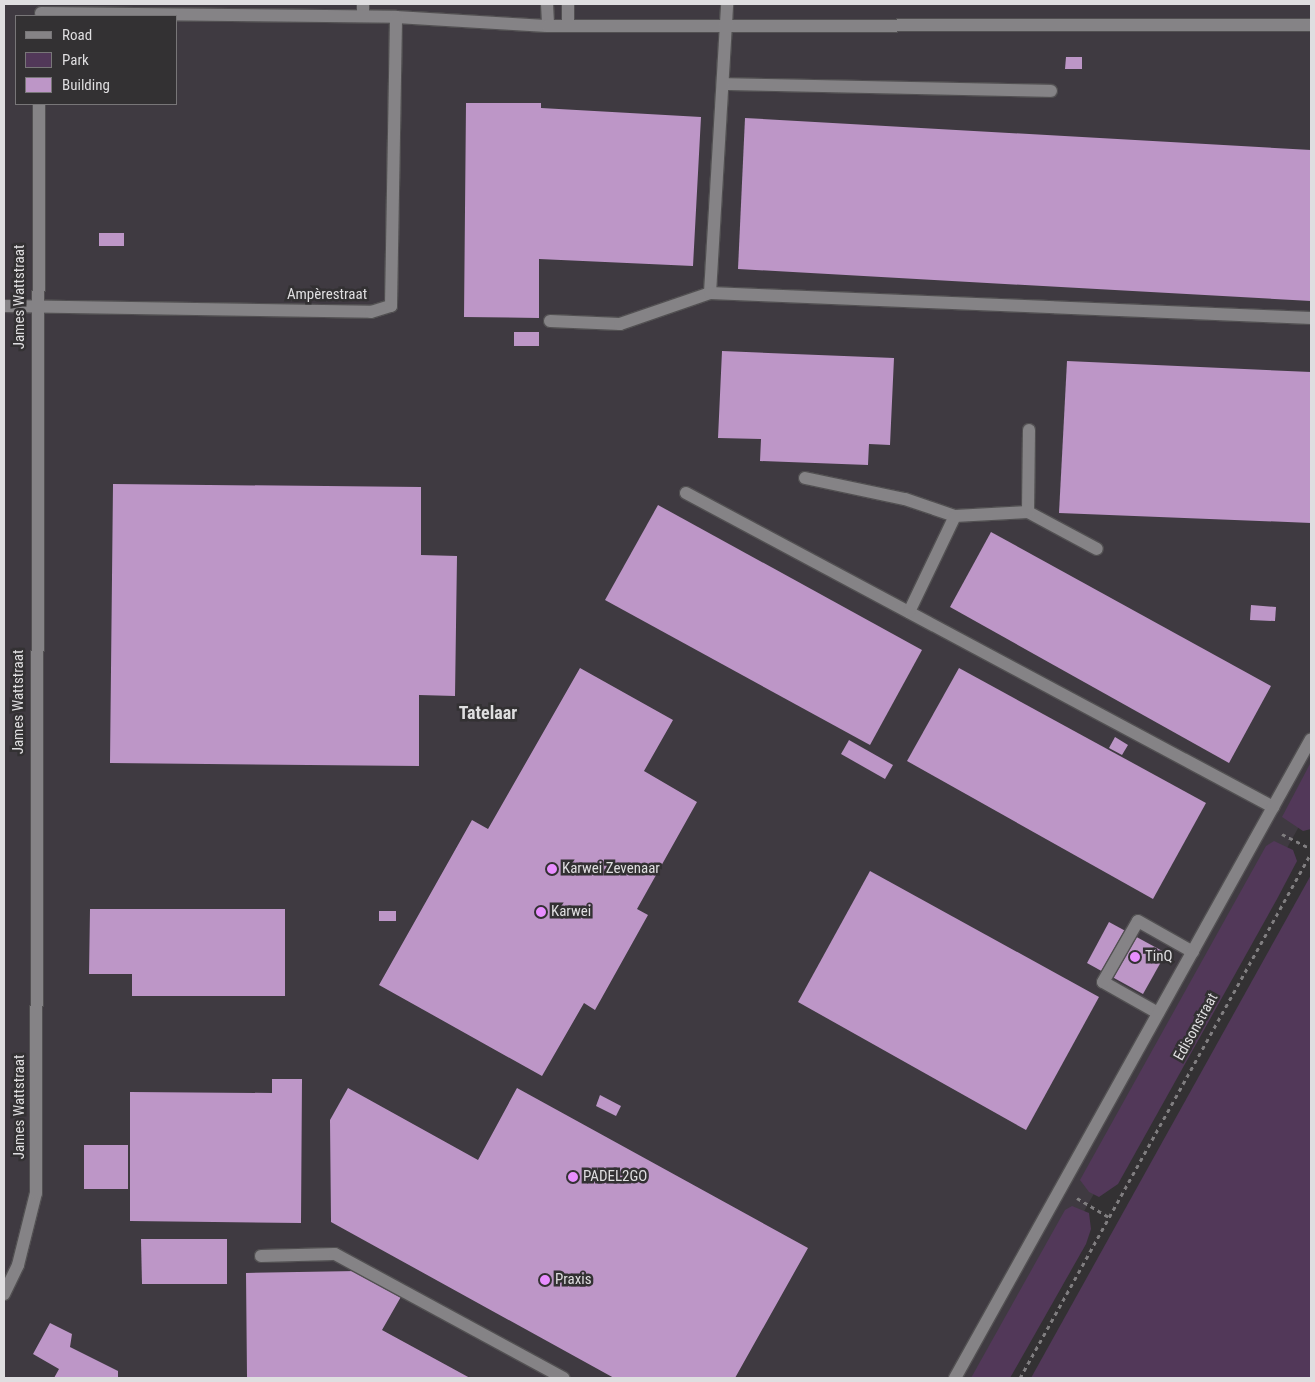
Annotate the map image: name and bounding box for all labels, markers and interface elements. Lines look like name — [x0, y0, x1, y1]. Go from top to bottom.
legend — [15, 15, 178, 105]
text: Road — [62, 26, 92, 44]
text: Park — [62, 51, 89, 69]
text: Building — [62, 76, 110, 94]
street label: James Wattstraat — [11, 245, 29, 349]
street label: Ampèrestraat — [287, 286, 367, 304]
street label: James Wattstraat — [10, 650, 28, 754]
district label: Tatelaar — [459, 702, 517, 724]
place label: Karwei Zevenaar — [562, 860, 660, 878]
marker: Karwei Zevenaar — [546, 863, 558, 875]
place label: Karwei — [551, 903, 591, 921]
marker: Karwei — [535, 906, 547, 918]
place label: TinQ — [1145, 948, 1173, 966]
marker: TinQ — [1129, 951, 1141, 963]
street label: Edisonstraat — [1170, 990, 1222, 1064]
street label: James Wattstraat — [11, 1055, 29, 1159]
place label: PADEL2GO — [583, 1168, 647, 1186]
marker: PADEL2GO — [567, 1171, 579, 1183]
place label: Praxis — [555, 1271, 592, 1289]
marker: Praxis — [539, 1274, 551, 1286]

